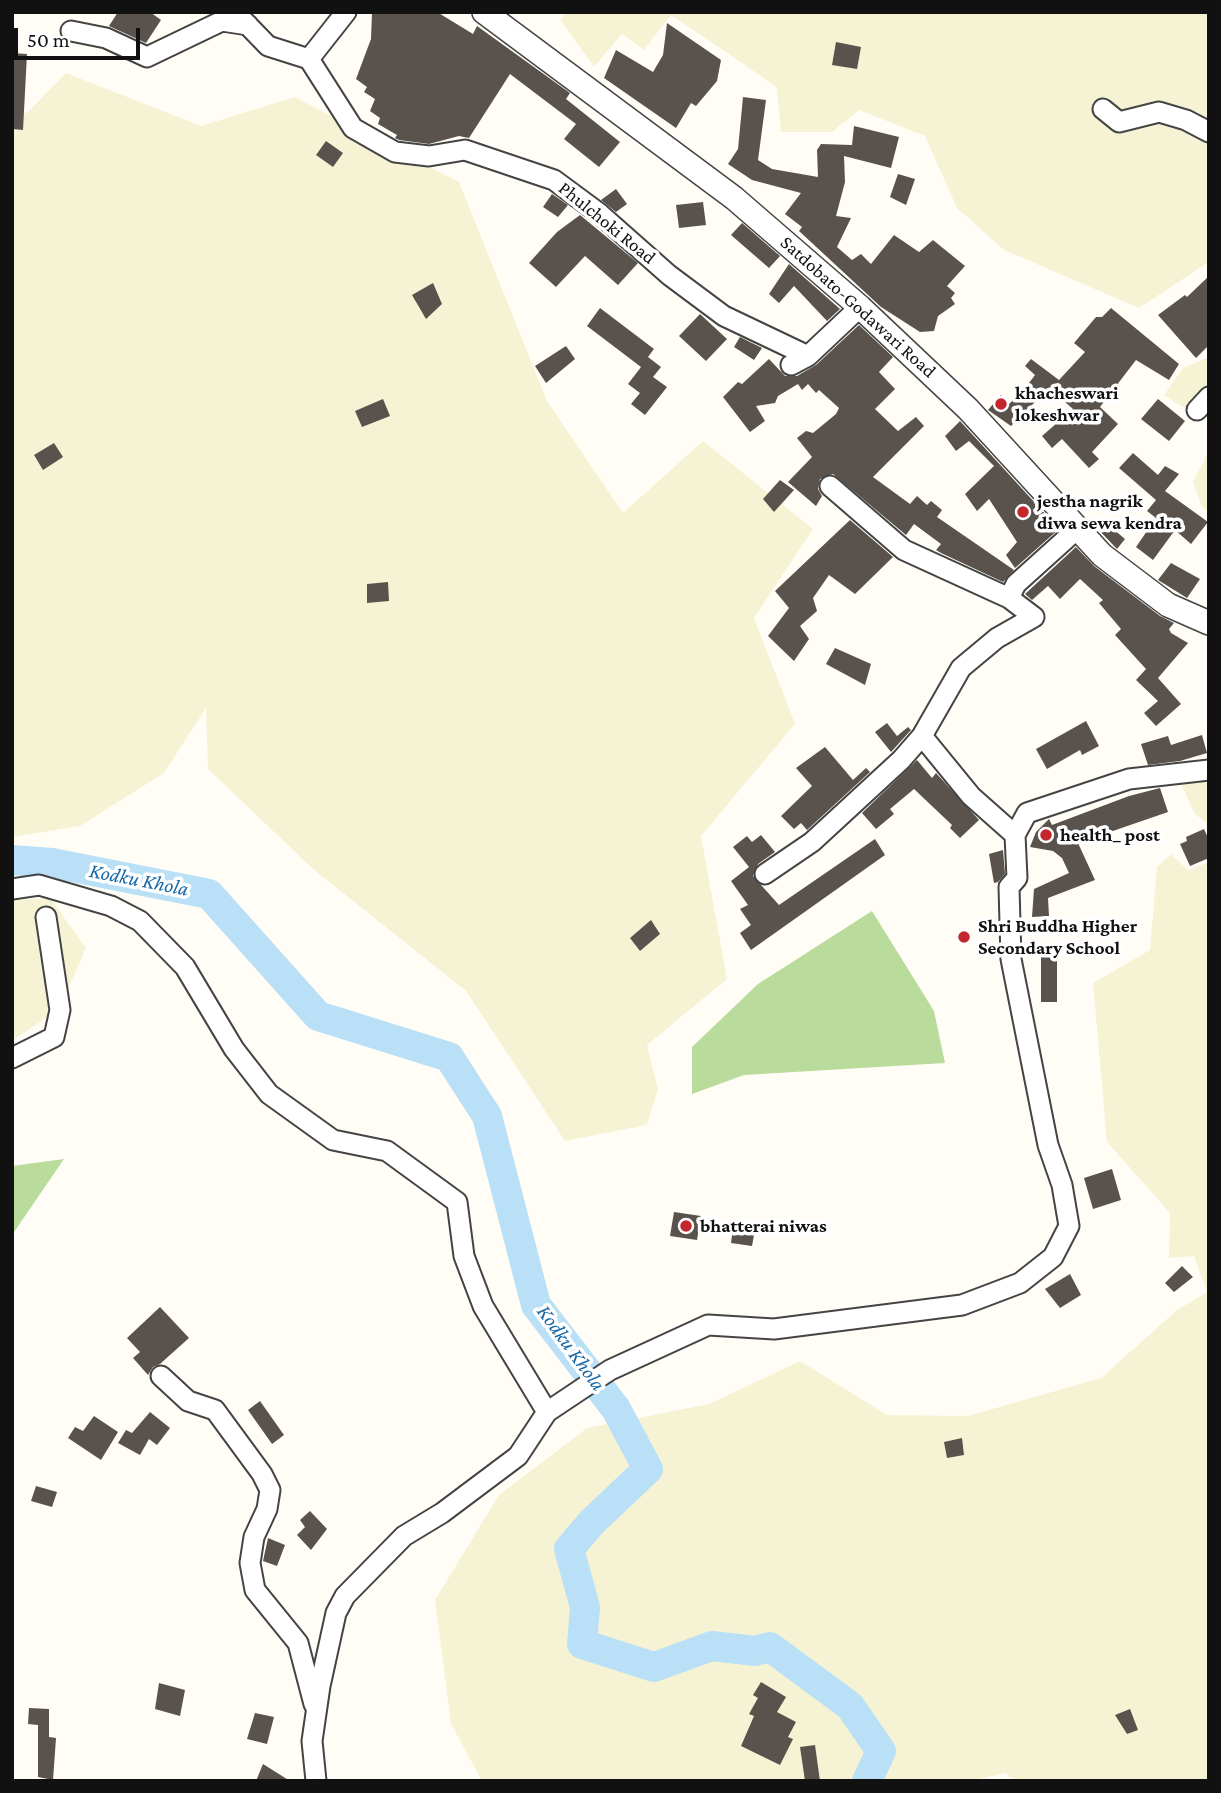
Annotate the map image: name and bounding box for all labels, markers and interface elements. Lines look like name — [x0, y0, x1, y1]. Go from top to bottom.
scale bar — [18, 14, 144, 58]
text: 50 m — [27, 28, 70, 52]
street label: Phulchoki Road — [554, 177, 660, 269]
street label: Satdobato-Godawari Road — [776, 231, 940, 383]
place label: khacheswari lokeshwar — [1015, 382, 1119, 426]
marker: khacheswari lokeshwar — [993, 396, 1009, 412]
place label: jestha nagrik diwa sewa kendra — [1037, 490, 1182, 534]
marker: jestha nagrik diwa sewa kendra — [1015, 504, 1031, 520]
place label: health_ post — [1060, 824, 1160, 846]
marker: health_ post — [1038, 827, 1054, 843]
water label: Kodku Khola — [87, 858, 191, 902]
place label: Shri Buddha Higher Secondary School — [978, 915, 1137, 959]
marker: Shri Buddha Higher Secondary School — [956, 929, 972, 945]
place label: bhatterai niwas — [700, 1215, 827, 1237]
marker: bhatterai niwas — [678, 1218, 694, 1234]
water label: Kodku Khola — [531, 1300, 611, 1396]

